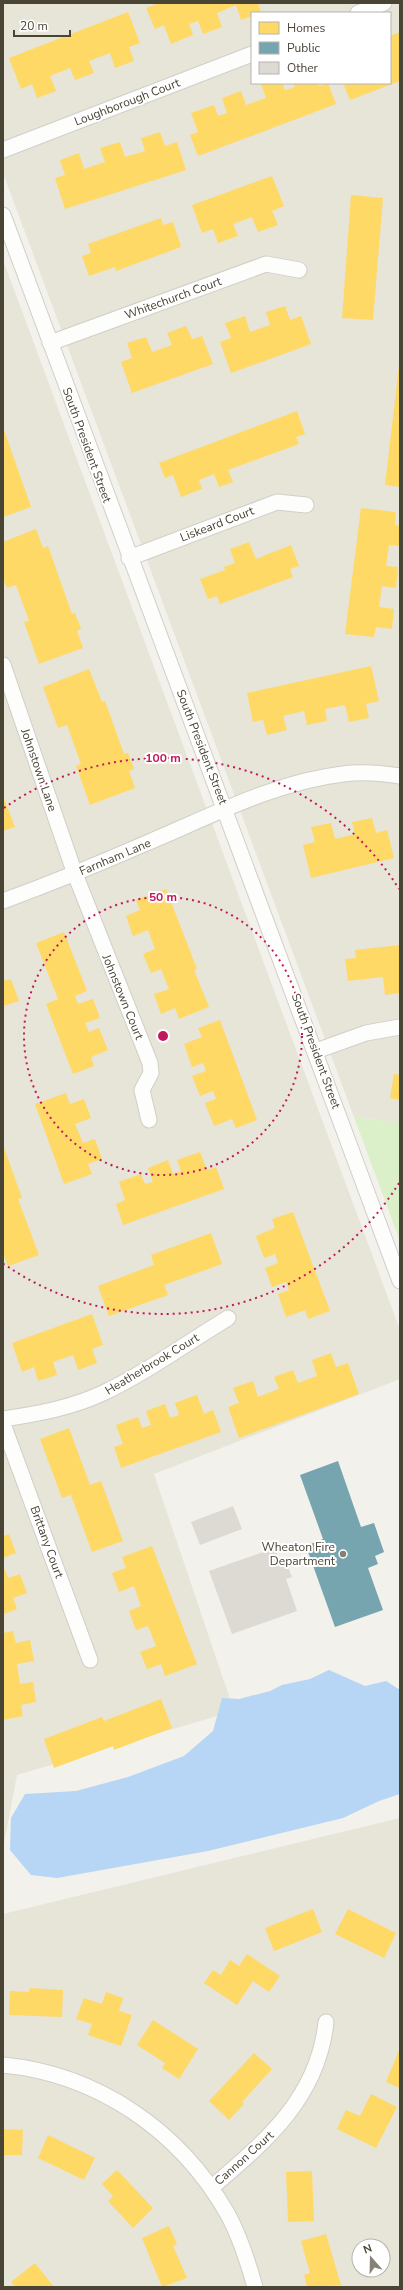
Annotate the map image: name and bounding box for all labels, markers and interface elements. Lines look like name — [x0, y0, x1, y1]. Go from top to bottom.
scale bar — [14, 12, 70, 38]
legend — [251, 12, 391, 84]
text: 20 m — [20, 18, 48, 34]
text: Homes — [287, 20, 325, 36]
text: Public — [287, 40, 321, 56]
text: Other — [287, 60, 319, 76]
street label: Loughborough Court — [72, 74, 183, 130]
street label: Whitechurch Court — [122, 273, 224, 323]
street label: South President Street — [59, 385, 116, 506]
street label: Liskeard Court — [178, 502, 257, 545]
street label: South President Street — [173, 687, 232, 807]
street label: Johnstown Lane — [17, 725, 61, 814]
text: 100 m — [145, 750, 181, 766]
street label: Farnham Lane — [77, 835, 153, 879]
text: 50 m — [149, 889, 177, 905]
street label: Johnstown Court — [98, 951, 148, 1043]
street label: South President Street — [288, 991, 345, 1112]
centre of rings — [156, 1029, 170, 1043]
street label: Heatherbrook Court — [102, 1329, 203, 1398]
street label: Brittany Court — [27, 1504, 68, 1581]
place label: Wheaton Fire Department — [262, 1539, 336, 1569]
marker: Wheaton Fire Department — [338, 1549, 348, 1559]
street label: Cannon Court — [211, 2127, 278, 2189]
north arrow — [351, 2238, 391, 2278]
text: N — [361, 2241, 374, 2258]

